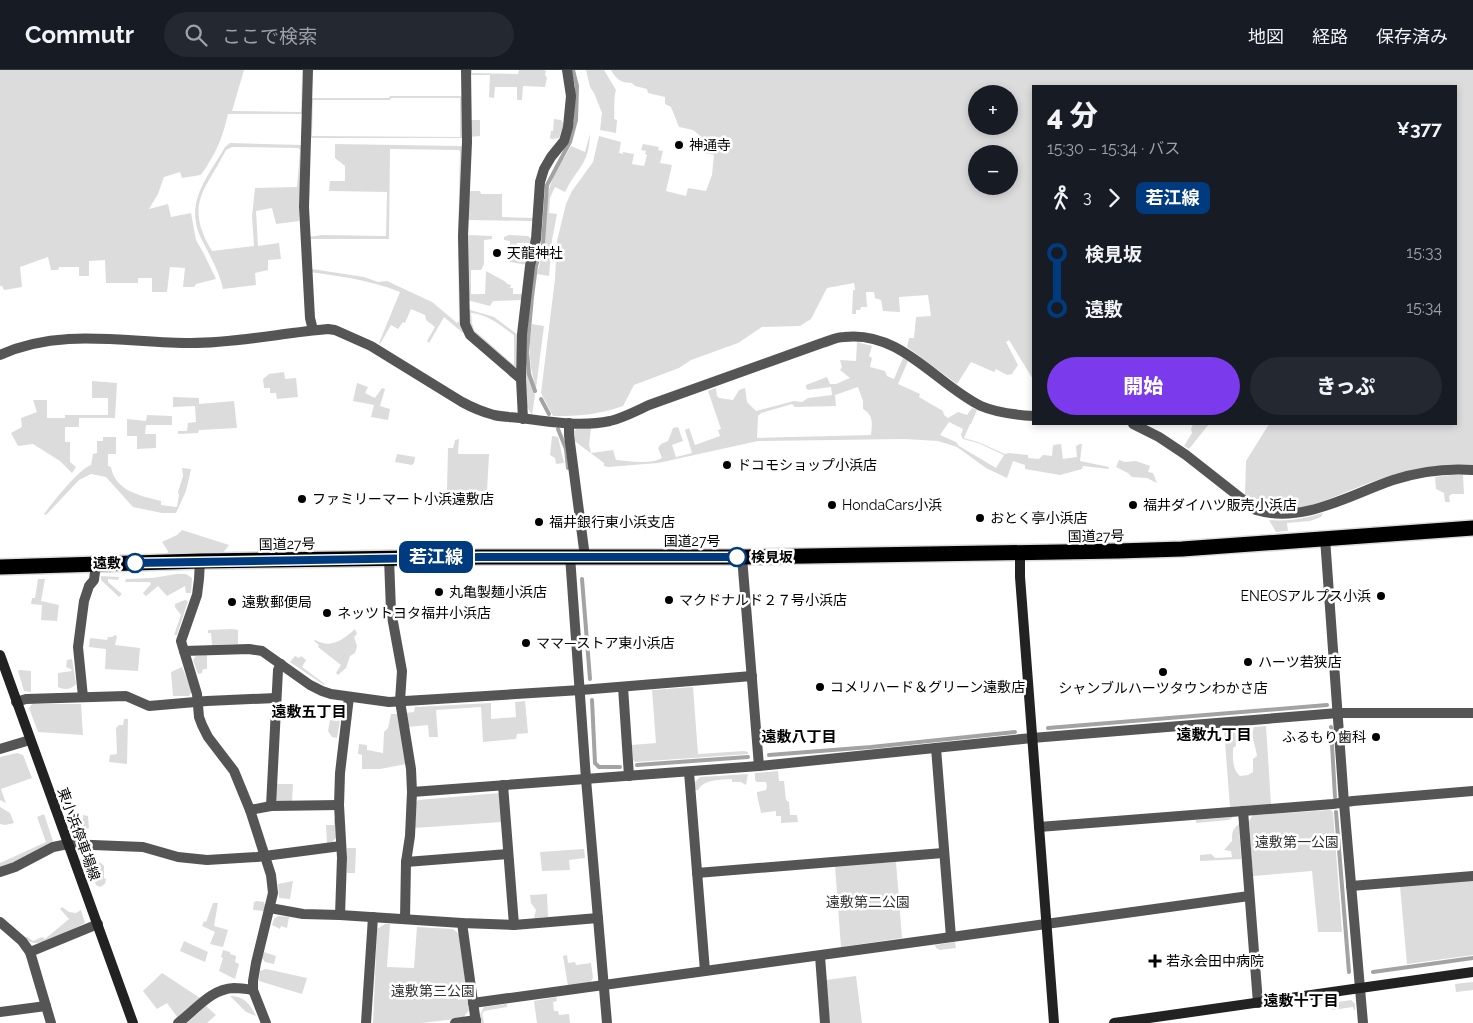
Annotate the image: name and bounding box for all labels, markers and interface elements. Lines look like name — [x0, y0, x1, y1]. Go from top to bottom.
search box — [164, 12, 514, 57]
text: Commutr — [25, 20, 134, 49]
icon: search — [182, 21, 210, 49]
text: ここで検索 — [222, 25, 317, 47]
text: 地図 — [1248, 26, 1284, 47]
text: 経路 — [1312, 26, 1348, 47]
text: 保存済み — [1376, 26, 1448, 47]
map controls — [968, 85, 1018, 195]
button: + — [968, 85, 1018, 135]
text: 4 分 — [1047, 99, 1098, 132]
text: ¥377 — [1396, 117, 1442, 139]
place label: 神通寺 — [689, 137, 731, 153]
marker: 神通寺 — [673, 139, 685, 151]
text: 15:30 – 15:34 · バス — [1047, 139, 1180, 158]
button: − — [968, 145, 1018, 195]
icon: walk — [1047, 184, 1075, 212]
icon: forward — [1100, 184, 1128, 212]
text: 若江線 — [1146, 187, 1200, 208]
text: 3 — [1083, 188, 1092, 207]
text: 検見坂 — [1085, 243, 1142, 265]
text: 15:33 — [1406, 243, 1442, 262]
place label: 天龍神社 — [507, 245, 563, 261]
marker: 天龍神社 — [491, 247, 503, 259]
text: 遠敷 — [1085, 298, 1123, 320]
text: 15:34 — [1406, 298, 1442, 317]
button: 開始 — [1047, 357, 1240, 415]
button: きっぷ — [1250, 357, 1442, 415]
place label: ドコモショップ小浜店 — [737, 457, 877, 473]
marker: ドコモショップ小浜店 — [721, 459, 733, 471]
place label: ファミリーマート小浜遠敷店 — [312, 491, 494, 507]
marker: ファミリーマート小浜遠敷店 — [296, 493, 308, 505]
place label: HondaCars小浜 — [842, 497, 942, 513]
place label: 福井ダイハツ販売小浜店 — [1143, 497, 1297, 513]
marker: HondaCars小浜 — [826, 499, 838, 511]
marker: 福井ダイハツ販売小浜店 — [1127, 499, 1139, 511]
place label: おとく亭小浜店 — [990, 510, 1088, 526]
marker: おとく亭小浜店 — [974, 512, 986, 524]
place label: 福井銀行東小浜支店 — [549, 514, 675, 530]
marker: 福井銀行東小浜支店 — [533, 516, 545, 528]
street label: 国道27号 — [1067, 528, 1125, 544]
street label: 国道27号 — [664, 533, 720, 549]
street label: 国道27号 — [258, 536, 316, 552]
line badge: 若江線 — [407, 541, 465, 573]
text: 若江線 — [409, 546, 463, 567]
marker: 検見坂 — [727, 547, 747, 567]
place label: 検見坂 — [751, 549, 793, 565]
marker: 遠敷 — [125, 553, 145, 573]
place label: 遠敷 — [93, 555, 121, 571]
place label: 丸亀製麺小浜店 — [449, 584, 547, 600]
marker: 丸亀製麺小浜店 — [433, 586, 445, 598]
place label: ENEOSアルプス小浜 — [1240, 588, 1371, 604]
marker: ENEOSアルプス小浜 — [1375, 590, 1387, 602]
place label: マクドナルド２７号小浜店 — [679, 592, 847, 608]
place label: 遠敷郵便局 — [242, 594, 312, 610]
marker: マクドナルド２７号小浜店 — [663, 594, 675, 606]
marker: 遠敷郵便局 — [226, 596, 238, 608]
place label: ネッツトヨタ福井小浜店 — [337, 605, 491, 621]
marker: ネッツトヨタ福井小浜店 — [321, 607, 333, 619]
place label: ママ―ストア東小浜店 — [536, 635, 675, 651]
marker: ママ―ストア東小浜店 — [520, 637, 532, 649]
place label: ハーツ若狭店 — [1258, 654, 1342, 670]
marker: ハーツ若狭店 — [1242, 656, 1254, 668]
marker: シャンブルハーツタウンわかさ店 — [1157, 666, 1169, 678]
place label: コメリハード＆グリーン遠敷店 — [830, 679, 1025, 695]
place label: シャンブルハーツタウンわかさ店 — [1058, 680, 1268, 696]
marker: コメリハード＆グリーン遠敷店 — [814, 681, 826, 693]
district label: 遠敷五丁目 — [271, 703, 347, 721]
district label: 遠敷九丁目 — [1176, 726, 1252, 744]
district label: 遠敷八丁目 — [761, 728, 837, 746]
place label: ふるもり歯科 — [1282, 729, 1366, 745]
marker: ふるもり歯科 — [1370, 731, 1382, 743]
street label: 東小浜停車場線 — [55, 785, 103, 883]
park label: 遠敷第一公園 — [1255, 834, 1339, 850]
park label: 遠敷第二公園 — [826, 894, 910, 910]
place label: 若永会田中病院 — [1166, 953, 1264, 969]
marker: 若永会田中病院 — [1148, 954, 1162, 968]
park label: 遠敷第三公園 — [391, 983, 475, 999]
district label: 遠敷十丁目 — [1263, 992, 1339, 1010]

